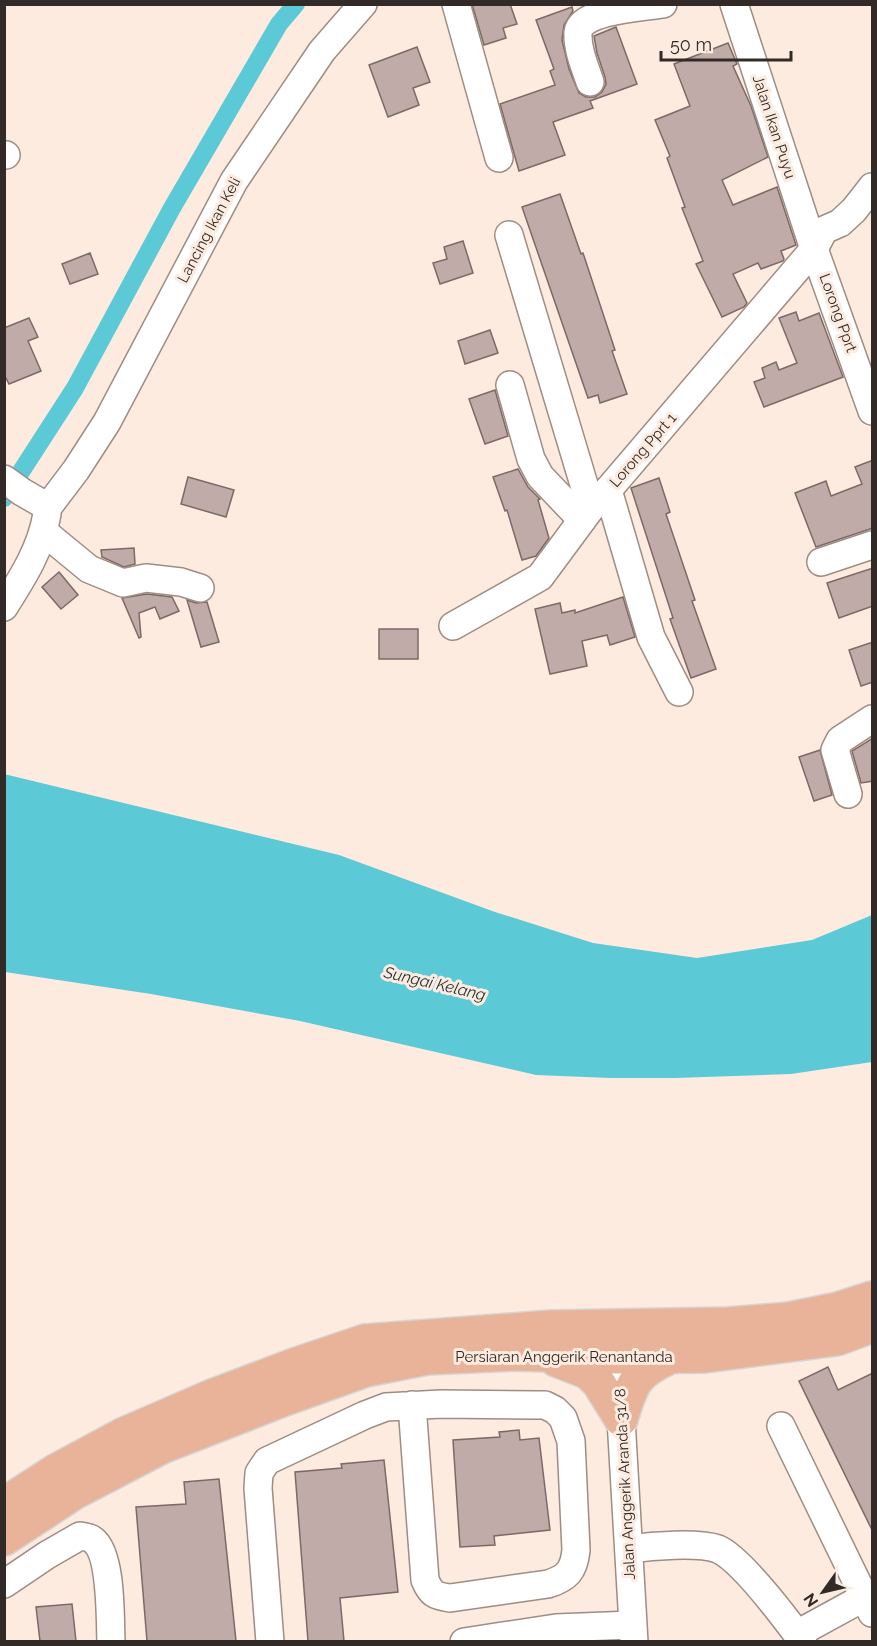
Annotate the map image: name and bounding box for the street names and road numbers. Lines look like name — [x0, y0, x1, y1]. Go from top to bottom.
street label: Jalan Ikan Puyu — [749, 73, 799, 181]
street label: Lancing Ikan Keli — [174, 174, 244, 286]
street label: Lorong Pprt — [815, 271, 861, 355]
street label: Lorong Pprt 1 — [606, 409, 680, 491]
street label: Persiaran Anggerik Renantanda — [455, 1348, 673, 1366]
street label: Jalan Anggerik Aranda 31/8 — [611, 1388, 639, 1580]

